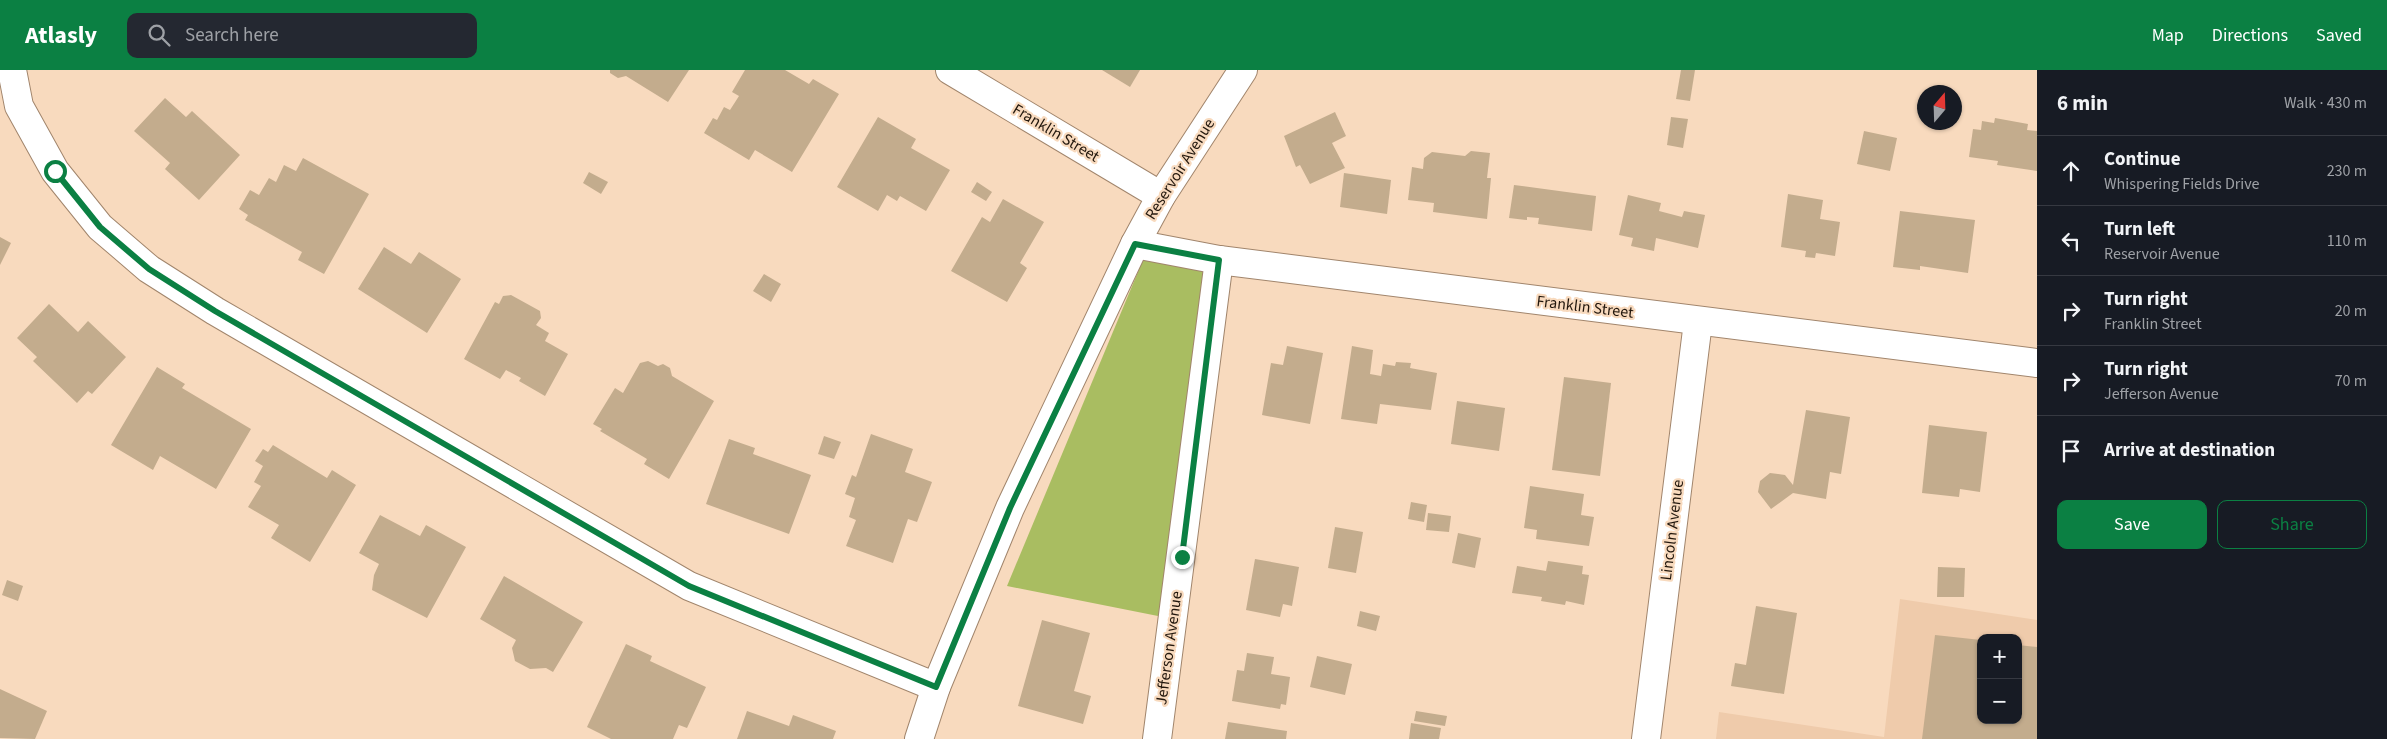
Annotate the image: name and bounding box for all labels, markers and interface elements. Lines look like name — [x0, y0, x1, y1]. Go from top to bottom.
search box — [127, 13, 477, 58]
text: Atlasly — [25, 18, 97, 53]
icon: search — [145, 21, 173, 49]
text: Search here — [185, 22, 279, 49]
text: Map — [2152, 23, 2184, 48]
text: Directions — [2212, 23, 2288, 48]
text: Saved — [2316, 23, 2362, 48]
north arrow — [1917, 85, 1962, 130]
text: 6 min — [2057, 88, 2108, 118]
text: Walk · 430 m — [2284, 92, 2367, 114]
street label: Franklin Street — [1009, 98, 1104, 168]
street label: Reservoir Avenue — [1140, 114, 1220, 224]
text: Continue — [2104, 146, 2181, 173]
icon: ahead — [2057, 157, 2085, 185]
route start — [44, 160, 67, 183]
text: 230 m — [2327, 160, 2367, 182]
text: Whispering Fields Drive — [2104, 173, 2260, 195]
text: Turn left — [2104, 216, 2175, 243]
icon: left — [2057, 227, 2085, 255]
text: 110 m — [2327, 230, 2367, 252]
text: Reservoir Avenue — [2104, 243, 2220, 265]
text: Turn right — [2104, 286, 2188, 313]
street label: Franklin Street — [1535, 290, 1635, 324]
icon: right — [2057, 297, 2085, 325]
text: 20 m — [2335, 300, 2367, 322]
text: Franklin Street — [2104, 313, 2202, 335]
text: Turn right — [2104, 356, 2188, 383]
icon: right — [2057, 367, 2085, 395]
text: 70 m — [2335, 370, 2367, 392]
text: Jefferson Avenue — [2104, 383, 2219, 405]
icon: arrive — [2057, 437, 2085, 465]
text: Arrive at destination — [2104, 437, 2275, 464]
street label: Lincoln Avenue — [1655, 478, 1689, 582]
button: Save — [2057, 500, 2207, 549]
button: Share — [2217, 500, 2367, 549]
route end — [1171, 546, 1194, 569]
street label: Jefferson Avenue — [1150, 590, 1188, 706]
map controls — [1977, 634, 2022, 724]
button: + — [1977, 634, 2022, 679]
button: − — [1977, 679, 2022, 724]

